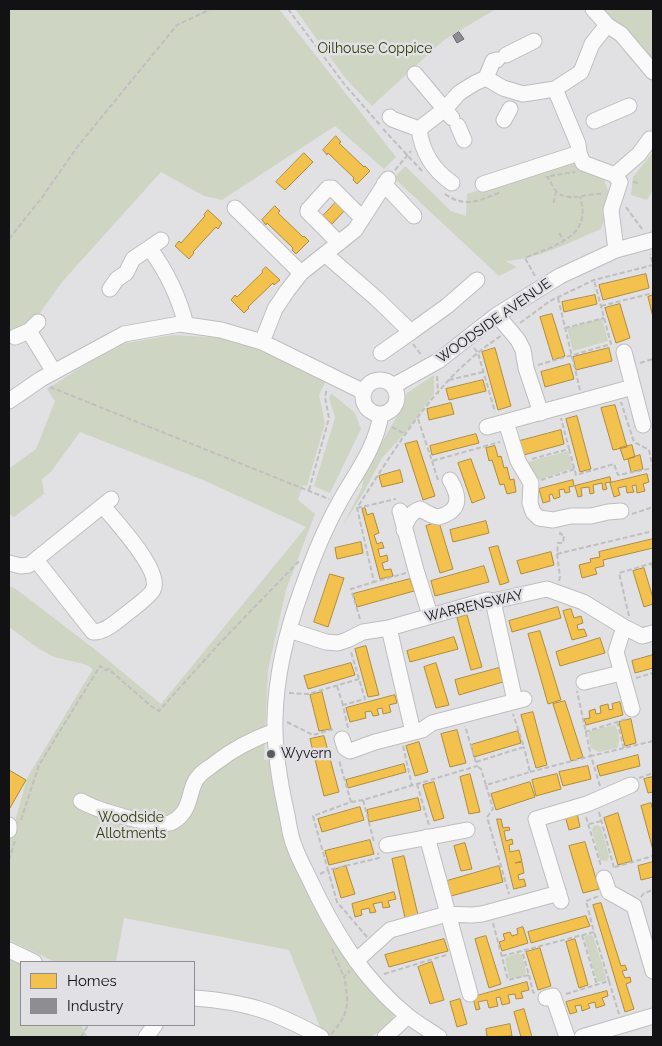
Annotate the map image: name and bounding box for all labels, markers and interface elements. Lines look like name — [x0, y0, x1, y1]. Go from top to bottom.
park label: Oilhouse Coppice — [318, 41, 432, 57]
street label: WOODSIDE AVENUE — [433, 275, 555, 367]
street label: WARRENSWAY — [423, 587, 525, 625]
place label: Wyvern — [281, 746, 332, 762]
marker: Wyvern — [265, 748, 277, 760]
park label: Woodside Allotments — [96, 810, 166, 842]
legend — [20, 961, 195, 1026]
text: Homes — [67, 972, 117, 990]
text: Industry — [67, 997, 123, 1015]

